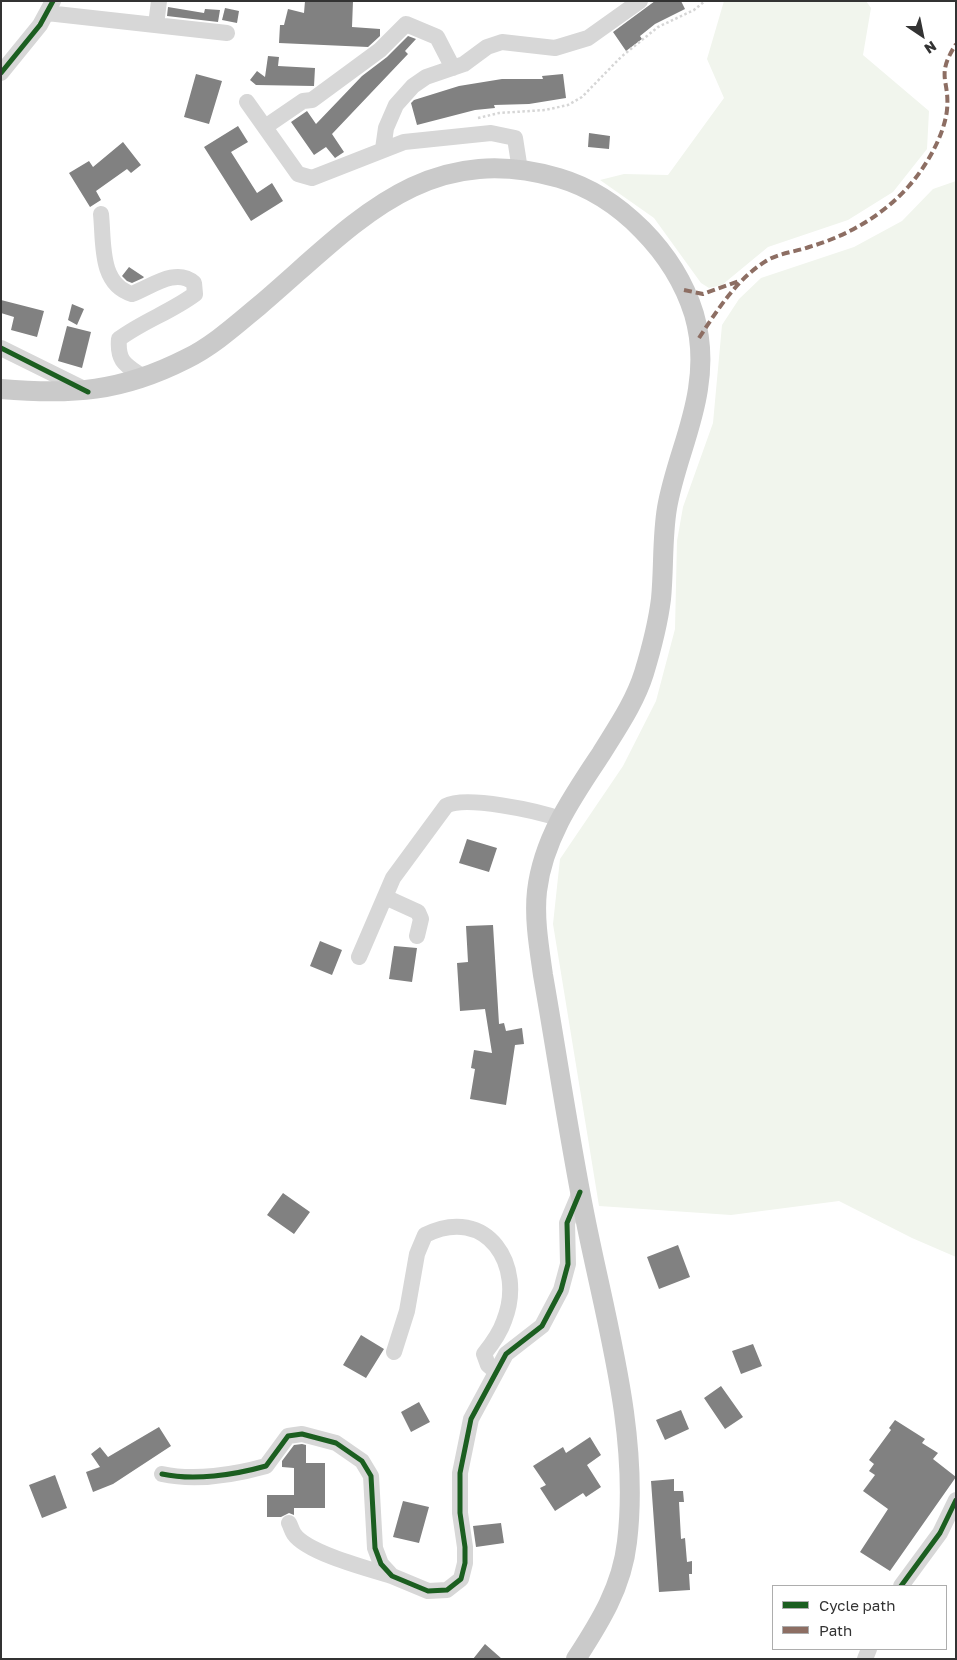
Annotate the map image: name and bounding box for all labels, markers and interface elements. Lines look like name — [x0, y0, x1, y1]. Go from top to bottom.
north arrow — [897, 10, 947, 60]
text: N — [922, 38, 940, 58]
legend — [772, 1585, 947, 1650]
text: Cycle path — [819, 1596, 895, 1614]
text: Path — [819, 1621, 852, 1639]

